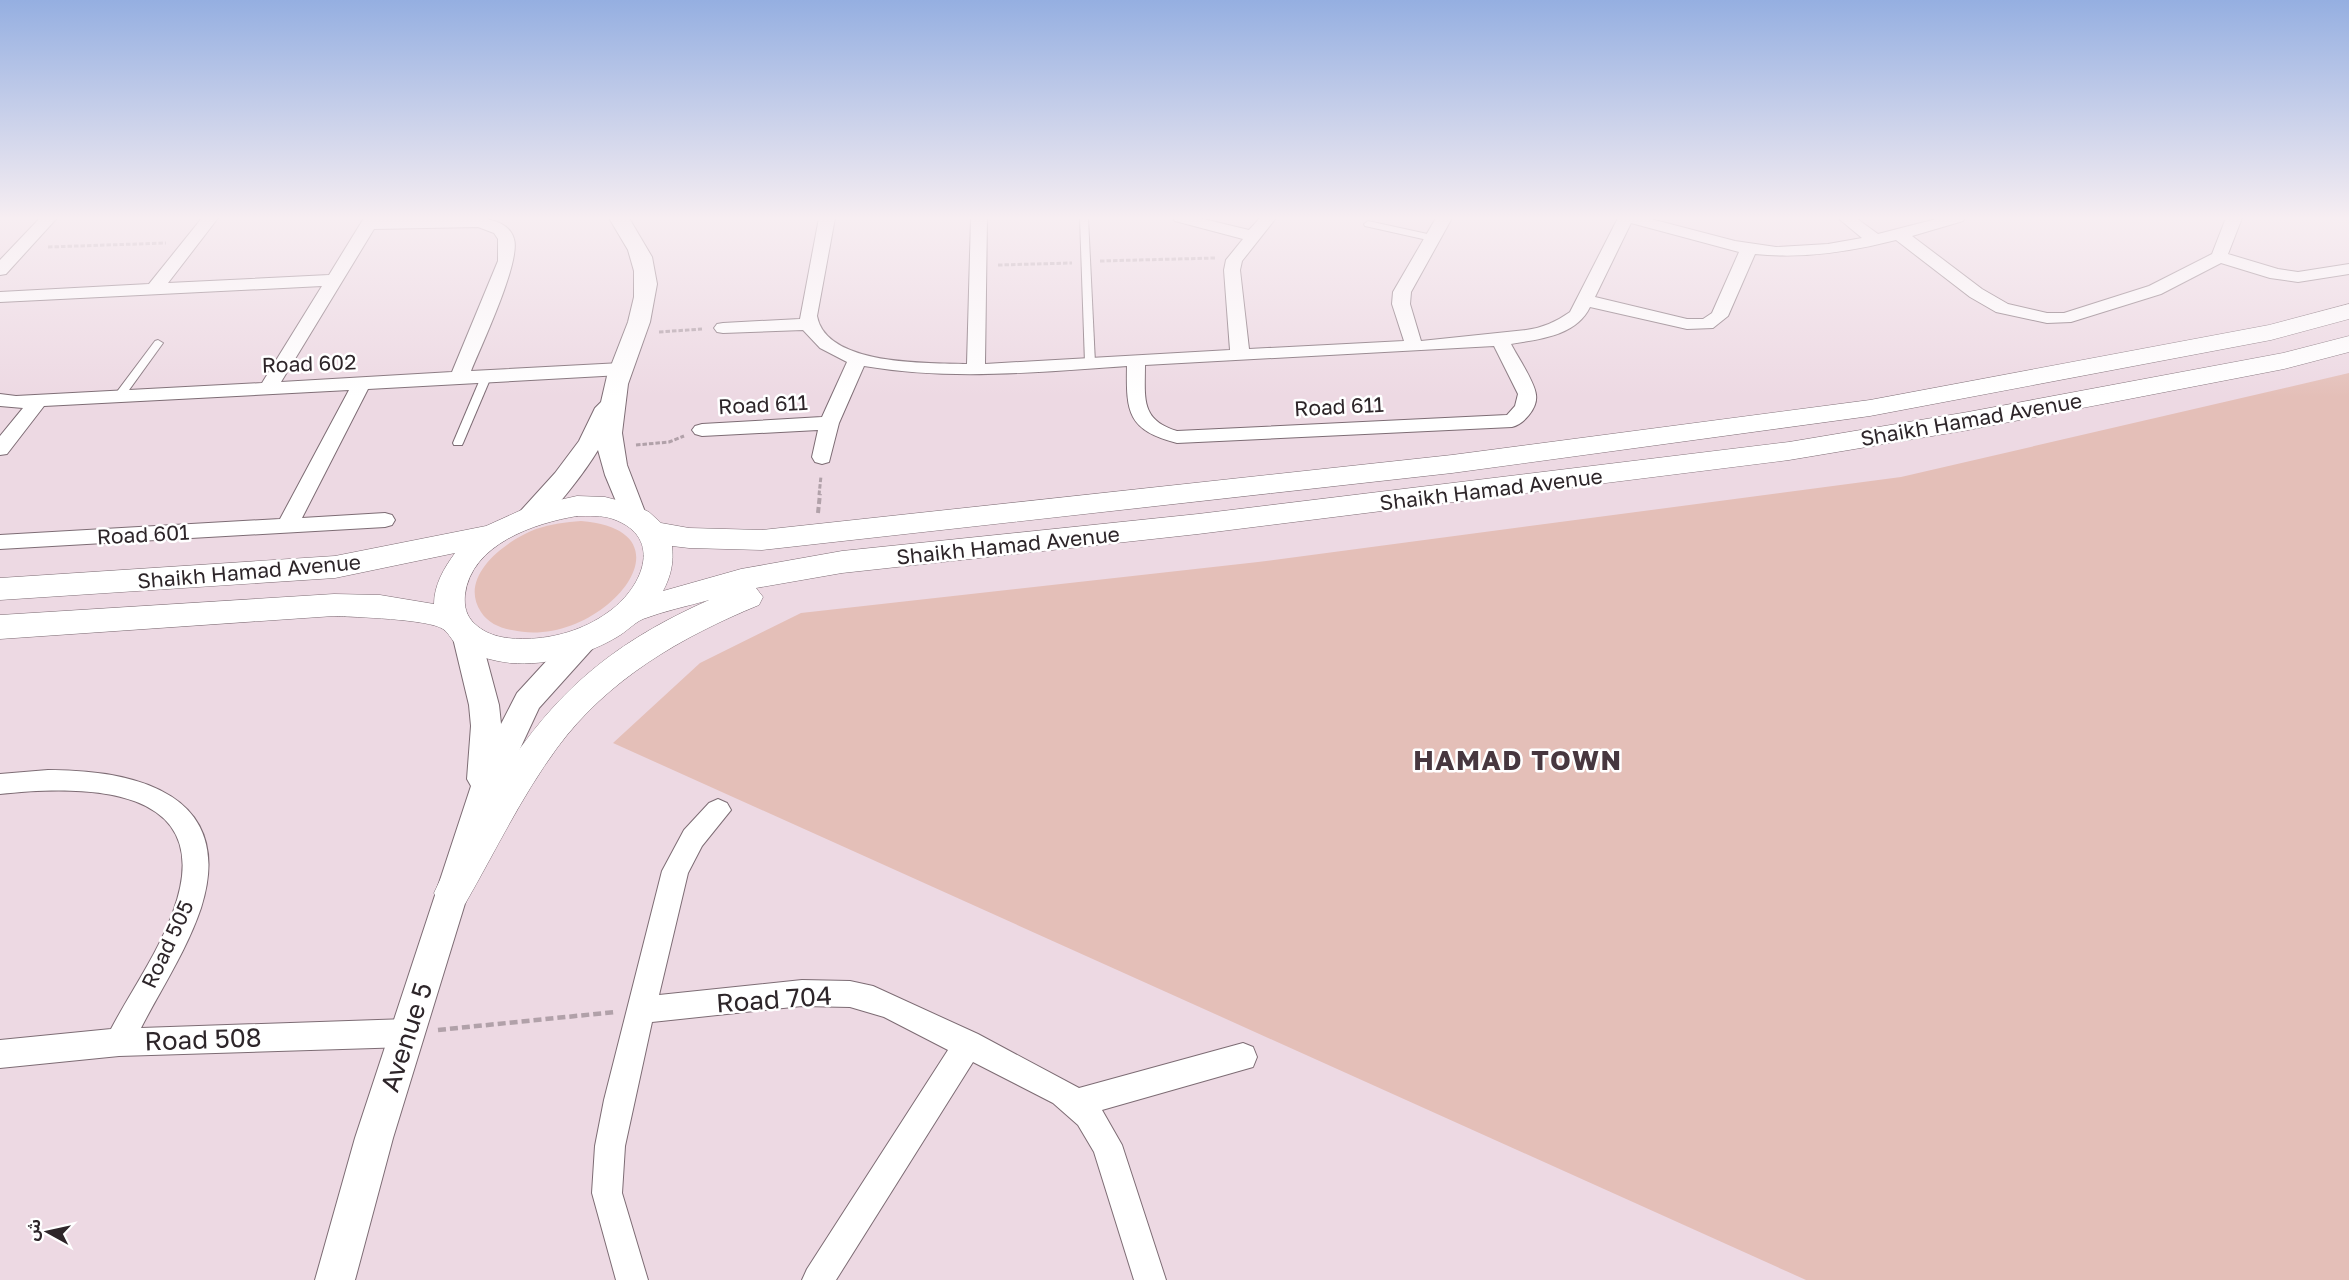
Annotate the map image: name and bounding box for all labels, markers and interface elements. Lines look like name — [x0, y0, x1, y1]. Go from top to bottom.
street label: Road 602 — [261, 348, 357, 378]
street label: Shaikh Hamad Avenue — [1858, 387, 2084, 451]
street label: Road 611 — [717, 389, 809, 419]
street label: Road 611 — [1293, 391, 1385, 421]
street label: Shaikh Hamad Avenue — [1378, 462, 1604, 516]
street label: Road 601 — [96, 519, 190, 549]
street label: Shaikh Hamad Avenue — [895, 520, 1121, 570]
street label: Shaikh Hamad Avenue — [136, 548, 362, 594]
district label: HAMAD TOWN — [1413, 744, 1623, 776]
street label: Road 505 — [135, 896, 199, 992]
street label: Avenue 5 — [374, 978, 438, 1096]
street label: Road 704 — [715, 979, 833, 1019]
street label: Road 508 — [144, 1021, 262, 1057]
north arrow — [18, 1202, 78, 1262]
text: ش — [22, 1218, 45, 1242]

